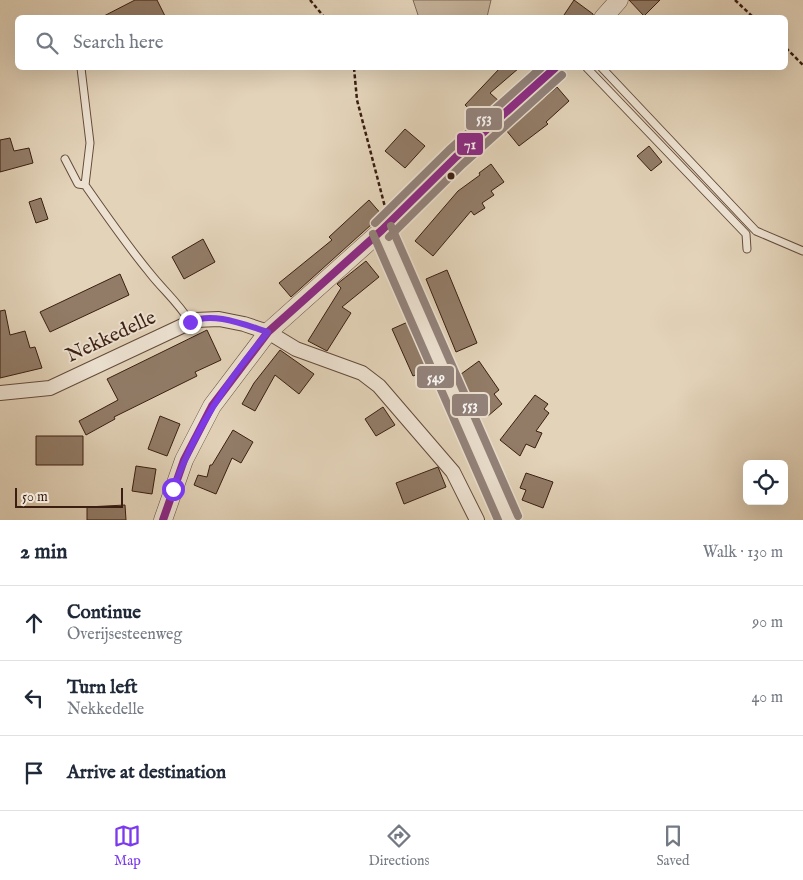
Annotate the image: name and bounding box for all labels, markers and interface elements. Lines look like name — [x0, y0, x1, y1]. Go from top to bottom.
search box — [15, 15, 788, 70]
icon: search — [33, 29, 61, 57]
text: Search here — [73, 31, 164, 55]
line badge: 553 — [465, 107, 503, 131]
text: 553 — [476, 110, 492, 128]
line badge: 71 — [456, 132, 484, 156]
text: 71 — [464, 136, 476, 154]
unlabelled marker — [446, 171, 456, 181]
street label: Nekkedelle — [62, 305, 160, 369]
route end — [179, 311, 202, 334]
line badge: 549 — [416, 365, 455, 389]
text: 549 — [427, 369, 445, 387]
line badge: 553 — [451, 393, 489, 417]
text: 553 — [462, 397, 478, 415]
map controls — [743, 460, 788, 505]
button: locate — [743, 460, 788, 505]
route start — [162, 478, 185, 501]
scale bar — [15, 485, 122, 508]
text: 50 m — [22, 488, 48, 506]
text: 2 min — [20, 539, 67, 566]
text: Walk · 130 m — [703, 543, 783, 563]
text: Continue — [67, 601, 141, 625]
icon: ahead — [20, 609, 48, 637]
text: 90 m — [752, 613, 783, 633]
text: Overijsesteenweg — [67, 625, 182, 645]
text: Turn left — [67, 676, 138, 700]
icon: left — [20, 684, 48, 712]
text: 40 m — [751, 688, 783, 708]
text: Nekkedelle — [67, 700, 144, 720]
icon: arrive — [20, 759, 48, 787]
text: Arrive at destination — [67, 761, 226, 785]
tab: Map — [113, 822, 141, 870]
tab: Directions — [368, 822, 429, 870]
tab: Saved — [656, 822, 689, 870]

